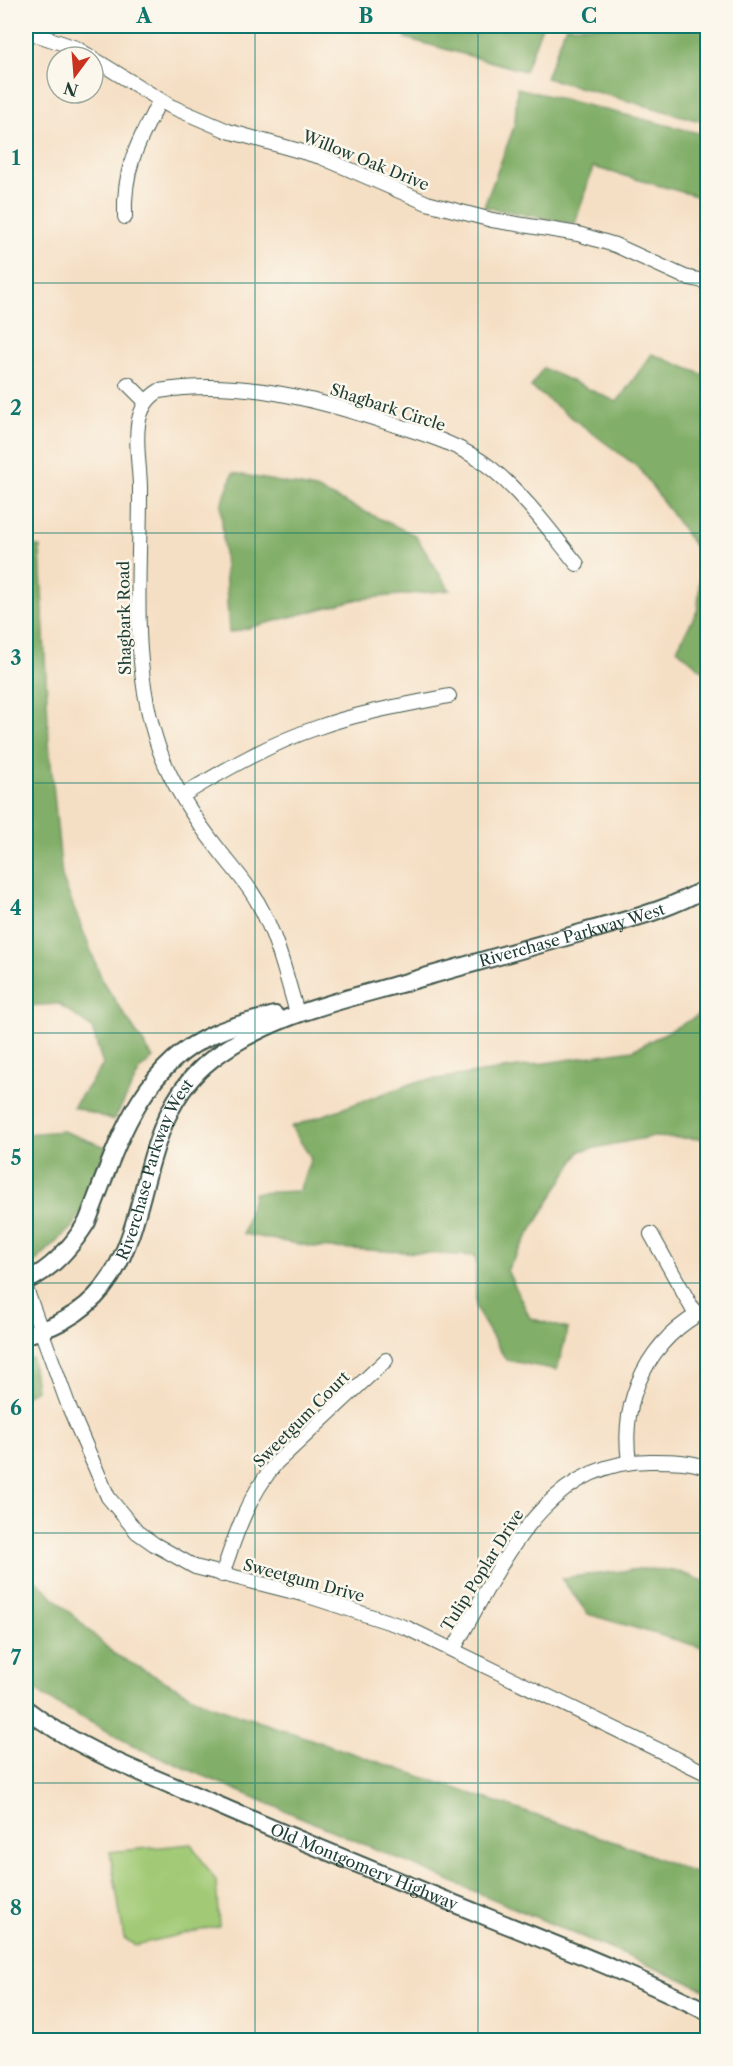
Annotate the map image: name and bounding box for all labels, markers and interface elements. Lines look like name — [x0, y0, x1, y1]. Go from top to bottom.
text: A — [135, 4, 152, 28]
text: B — [359, 4, 374, 28]
text: C — [581, 4, 597, 28]
north arrow — [45, 45, 105, 105]
text: N — [61, 78, 80, 101]
street label: Willow Oak Drive — [299, 125, 432, 195]
text: 1 — [12, 146, 21, 170]
street label: Shagbark Circle — [328, 379, 448, 435]
text: 2 — [10, 396, 22, 420]
street label: Shagbark Road — [113, 561, 135, 675]
text: 3 — [10, 646, 22, 670]
text: 4 — [10, 896, 22, 920]
street label: Riverchase Parkway West — [477, 898, 668, 971]
street label: Riverchase Parkway West — [112, 1074, 197, 1263]
text: 5 — [10, 1146, 22, 1170]
street label: Sweetgum Court — [249, 1367, 353, 1471]
text: 6 — [10, 1396, 22, 1420]
street label: Tulip Poplar Drive — [436, 1505, 528, 1635]
street label: Sweetgum Drive — [241, 1554, 367, 1606]
text: 7 — [11, 1646, 22, 1670]
street label: Old Montgomery Highway — [267, 1819, 462, 1915]
text: 8 — [10, 1896, 22, 1920]

